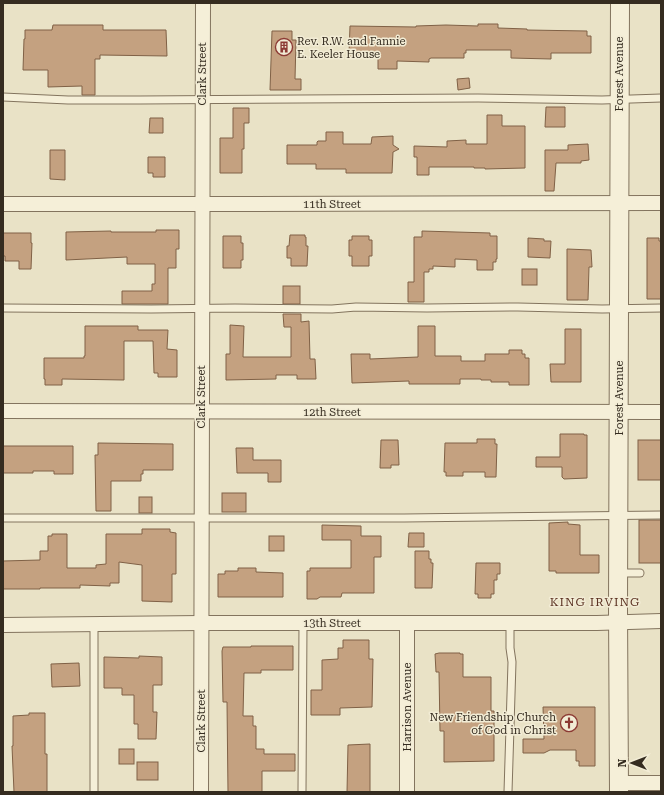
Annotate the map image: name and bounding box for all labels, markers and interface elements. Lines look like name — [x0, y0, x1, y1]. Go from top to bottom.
place label: Rev. R.W. and Fannie E. Keeler House — [297, 35, 406, 61]
building icon: Rev. R.W. and Fannie E. Keeler House — [274, 37, 294, 57]
street label: Forest Avenue — [613, 37, 626, 111]
street label: Clark Street — [196, 42, 209, 106]
street label: 11th Street — [303, 198, 361, 211]
street label: Forest Avenue — [613, 361, 626, 435]
street label: Clark Street — [195, 365, 208, 429]
street label: 12th Street — [303, 406, 361, 419]
district label: KING IRVING — [550, 595, 640, 609]
street label: 13th Street — [303, 617, 361, 630]
street label: Harrison Avenue — [401, 663, 414, 751]
street label: Clark Street — [195, 689, 208, 753]
place label: New Friendship Church of God in Christ — [430, 711, 556, 737]
church icon: New Friendship Church of God in Christ — [559, 713, 579, 733]
north arrow — [612, 743, 652, 783]
text: N — [616, 758, 629, 767]

